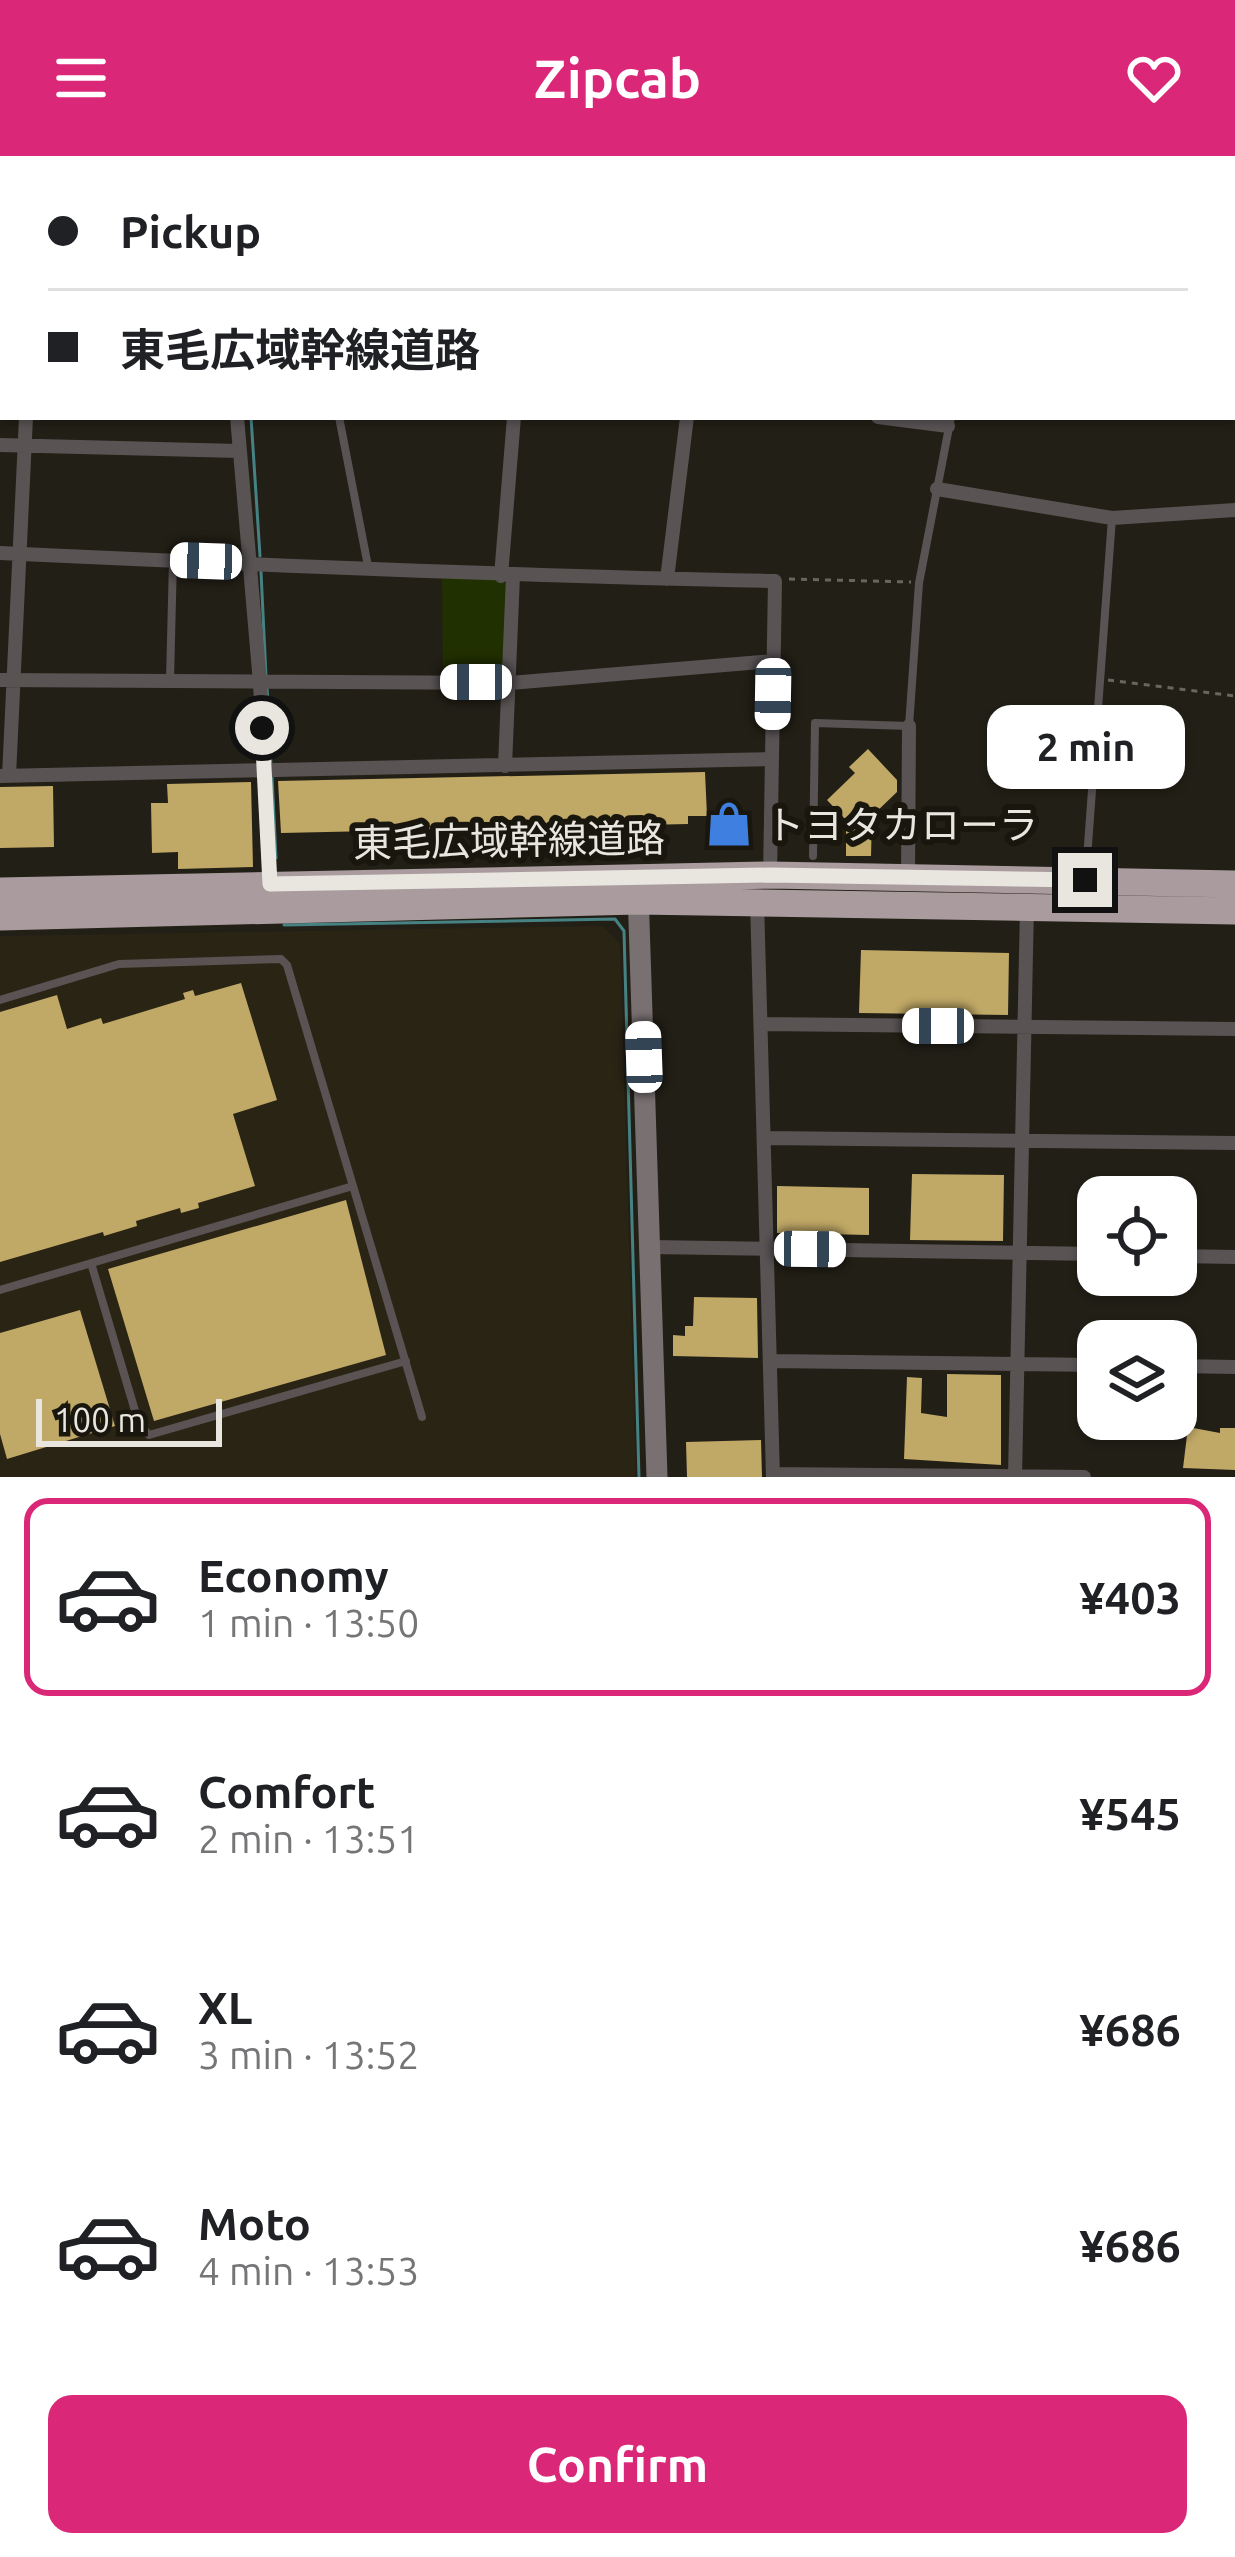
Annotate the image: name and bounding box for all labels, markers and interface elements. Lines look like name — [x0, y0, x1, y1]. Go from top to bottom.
icon: menu — [48, 45, 114, 111]
icon: heart — [1121, 45, 1187, 111]
text: Zipcab — [534, 48, 701, 108]
text: Pickup — [120, 206, 261, 257]
text: 東毛広域幹線道路 — [120, 324, 480, 375]
car — [169, 542, 243, 580]
car — [754, 658, 792, 730]
car — [440, 664, 512, 700]
route start — [235, 701, 289, 755]
callout: 2 min — [986, 706, 1184, 790]
text: 2 min — [1037, 725, 1135, 768]
shop icon: トヨタカローラ — [704, 799, 754, 849]
place label: トヨタカローラ — [765, 803, 1038, 846]
street label: 東毛広域幹線道路 — [353, 816, 665, 864]
route end — [1058, 853, 1112, 907]
car — [902, 1008, 974, 1044]
car — [625, 1020, 663, 1094]
map controls — [1077, 1176, 1197, 1440]
button: locate — [1077, 1176, 1197, 1296]
car — [774, 1230, 846, 1268]
button: layers — [1077, 1320, 1197, 1440]
scale bar — [36, 1393, 222, 1446]
text: 100 m — [54, 1401, 146, 1438]
icon: car — [54, 1543, 162, 1651]
text: Economy — [198, 1550, 389, 1601]
text: ¥403 — [1079, 1572, 1181, 1623]
text: 1 min · 13:50 — [198, 1601, 419, 1644]
icon: car — [54, 1759, 162, 1867]
text: Comfort — [198, 1766, 375, 1817]
text: ¥545 — [1079, 1788, 1181, 1839]
text: 2 min · 13:51 — [198, 1817, 419, 1860]
icon: car — [54, 1975, 162, 2083]
text: XL — [198, 1982, 252, 2033]
text: ¥686 — [1079, 2004, 1181, 2055]
text: 3 min · 13:52 — [198, 2033, 419, 2076]
icon: car — [54, 2191, 162, 2299]
text: Moto — [198, 2198, 311, 2249]
text: ¥686 — [1079, 2220, 1181, 2271]
text: 4 min · 13:53 — [198, 2249, 419, 2292]
button: Confirm — [48, 2395, 1187, 2533]

